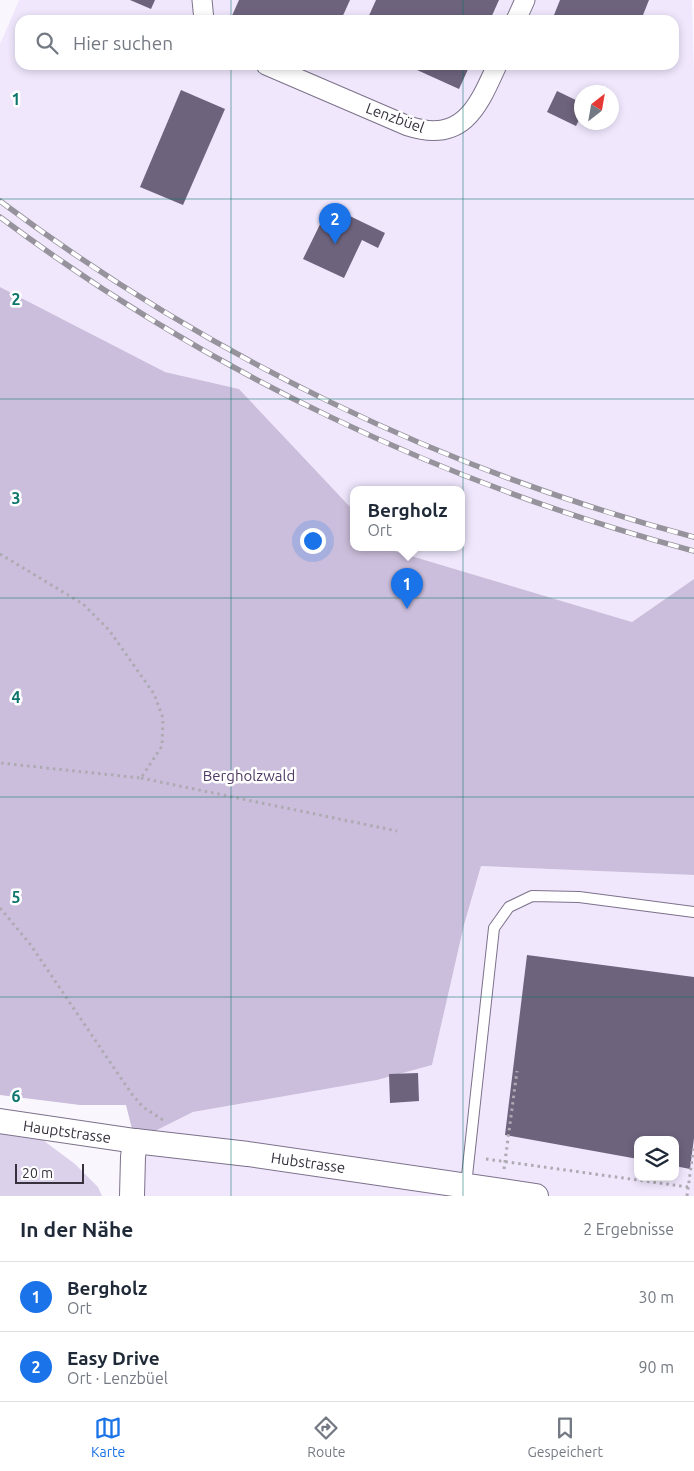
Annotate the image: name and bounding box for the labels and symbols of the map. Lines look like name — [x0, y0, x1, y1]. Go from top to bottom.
north arrow — [574, 85, 619, 130]
text: 1 — [11, 90, 21, 108]
street label: Lenzbüel — [364, 99, 427, 136]
pin: 2 — [319, 203, 351, 244]
text: 2 — [11, 290, 21, 308]
text: 3 — [11, 489, 21, 507]
your location — [300, 528, 326, 554]
pin: 1 — [391, 568, 423, 609]
text: 4 — [11, 688, 21, 706]
park label: Bergholzwald — [203, 767, 295, 784]
text: 5 — [11, 888, 21, 906]
text: 6 — [11, 1087, 21, 1105]
street label: Hauptstrasse — [22, 1117, 112, 1146]
street label: Hubstrasse — [270, 1149, 346, 1176]
scale bar — [15, 1161, 84, 1184]

